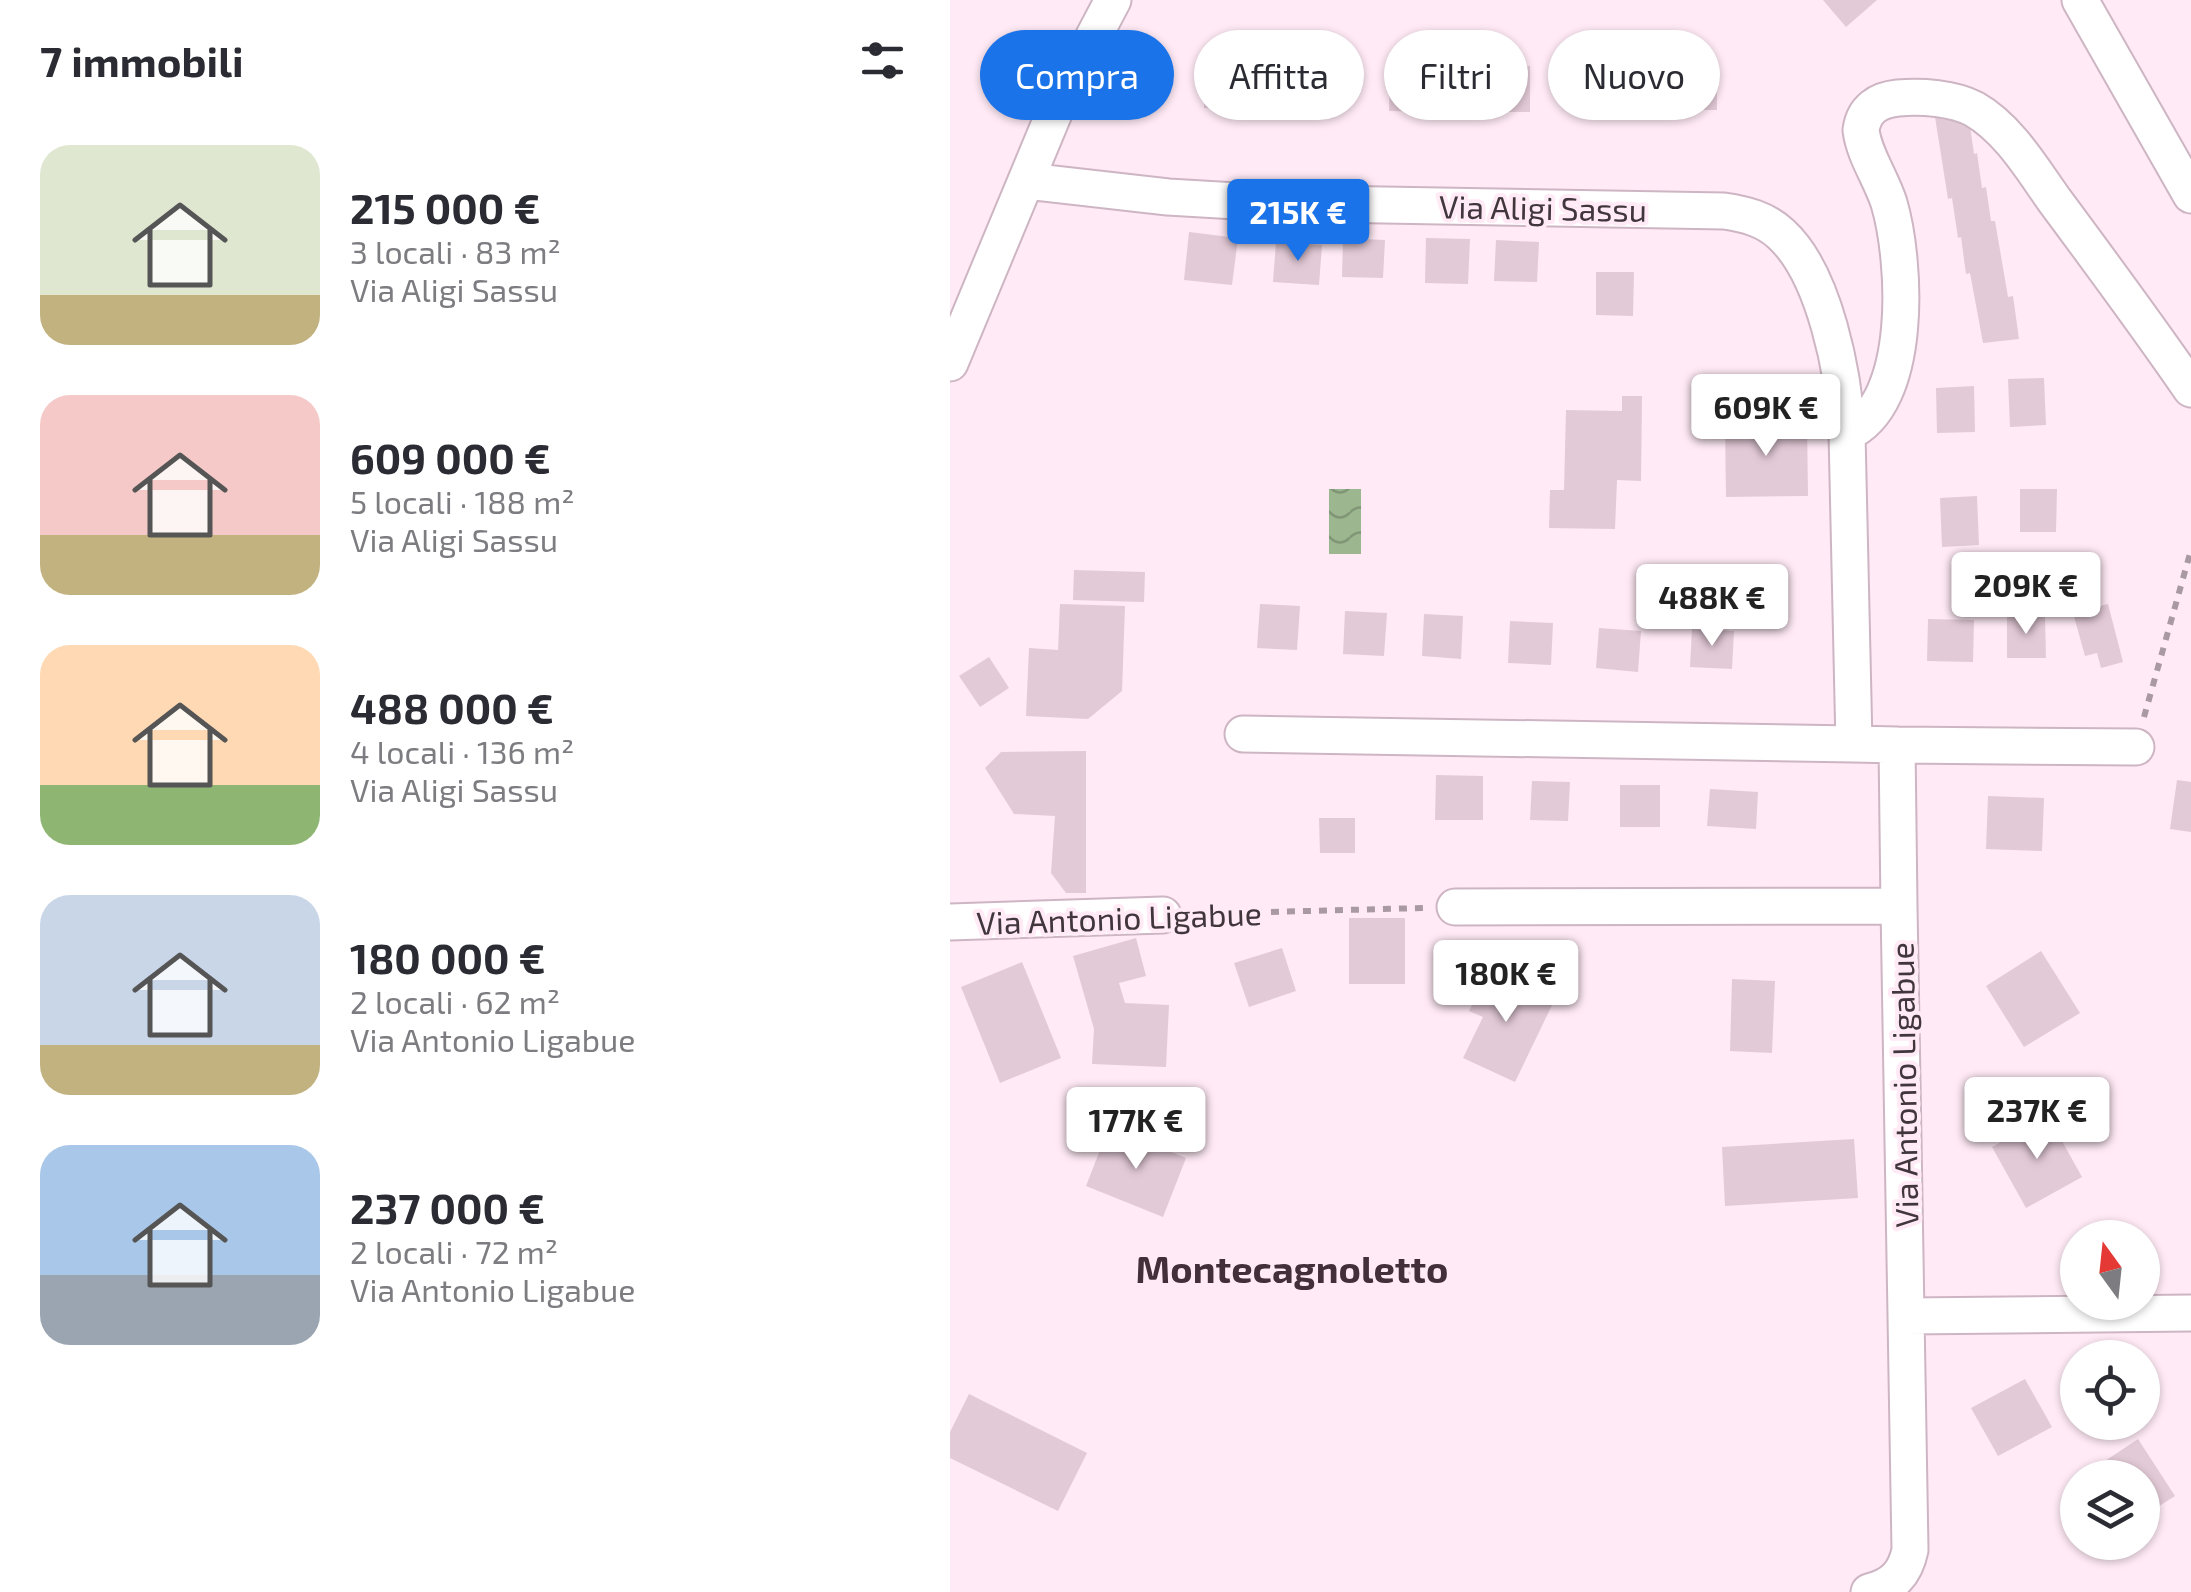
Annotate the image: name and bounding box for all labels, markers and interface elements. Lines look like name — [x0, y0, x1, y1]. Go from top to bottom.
chip: Compra — [980, 30, 1174, 120]
chip: Affitta — [1194, 30, 1364, 120]
chip: Filtri — [1384, 30, 1528, 120]
chip: Nuovo — [1548, 30, 1720, 120]
icon: filters — [855, 33, 910, 88]
text: 7 immobili — [40, 35, 244, 85]
pin: 215K € — [1217, 179, 1379, 264]
text: 215 000 € — [350, 182, 540, 232]
icon: home — [120, 185, 240, 305]
street label: Via Aligi Sassu — [1439, 186, 1647, 228]
text: 215K € — [1249, 192, 1347, 230]
text: 3 locali · 83 m² — [350, 232, 561, 270]
text: Via Aligi Sassu — [350, 270, 558, 308]
pin: 609K € — [1685, 374, 1847, 459]
text: 609K € — [1713, 387, 1819, 425]
text: 609 000 € — [350, 432, 551, 482]
icon: home — [120, 435, 240, 555]
text: 5 locali · 188 m² — [350, 482, 574, 520]
text: Via Aligi Sassu — [350, 520, 558, 558]
pin: 209K € — [1945, 552, 2107, 637]
pin: 488K € — [1631, 564, 1793, 649]
text: 209K € — [1973, 565, 2079, 603]
text: 488K € — [1658, 577, 1766, 615]
text: 488 000 € — [350, 682, 554, 732]
icon: home — [120, 685, 240, 805]
text: 4 locali · 136 m² — [350, 732, 574, 770]
text: Via Aligi Sassu — [350, 770, 558, 808]
street label: Via Antonio Ligabue — [976, 893, 1262, 941]
text: 180 000 € — [350, 932, 545, 982]
icon: home — [120, 935, 240, 1055]
pin: 180K € — [1425, 940, 1587, 1025]
street label: Via Antonio Ligabue — [1882, 942, 1924, 1228]
text: 180K € — [1455, 953, 1557, 991]
text: 2 locali · 62 m² — [350, 982, 560, 1020]
text: Via Antonio Ligabue — [350, 1020, 635, 1058]
pin: 237K € — [1956, 1077, 2118, 1162]
pin: 177K € — [1055, 1087, 1217, 1172]
text: 237K € — [1986, 1090, 2088, 1128]
text: 177K € — [1088, 1100, 1184, 1138]
text: 237 000 € — [350, 1182, 545, 1232]
icon: home — [120, 1185, 240, 1305]
north arrow — [2060, 1220, 2160, 1320]
map controls — [2060, 1220, 2160, 1560]
text: 2 locali · 72 m² — [350, 1232, 558, 1270]
district label: Montecagnoletto — [1136, 1245, 1448, 1291]
text: Via Antonio Ligabue — [350, 1270, 635, 1308]
button: locate — [2060, 1340, 2160, 1440]
button: layers — [2060, 1460, 2160, 1560]

